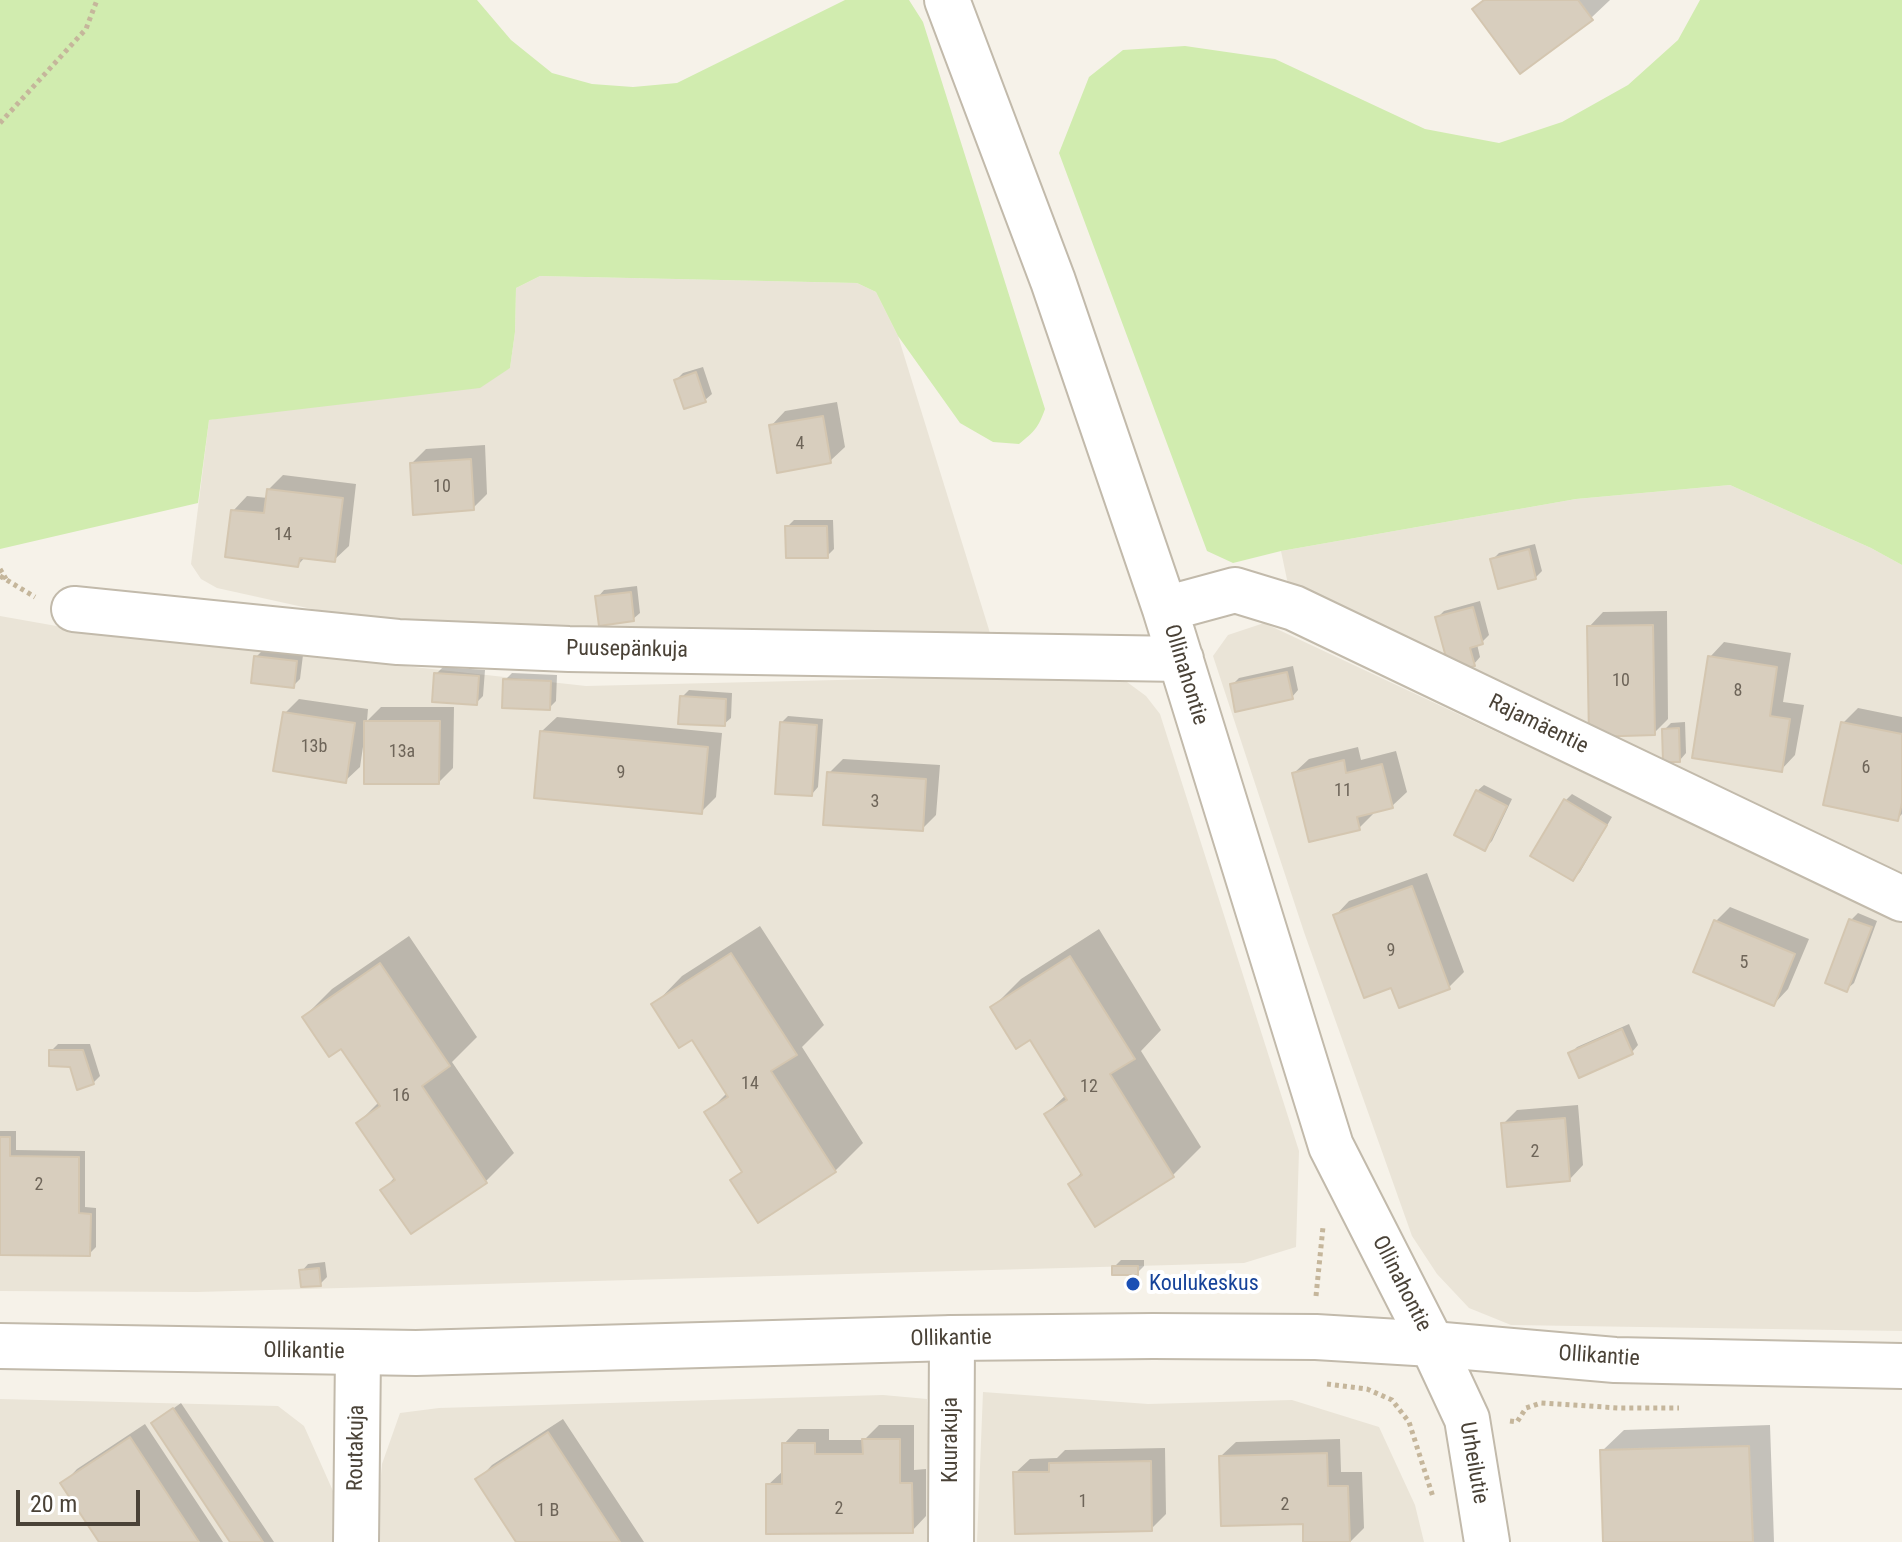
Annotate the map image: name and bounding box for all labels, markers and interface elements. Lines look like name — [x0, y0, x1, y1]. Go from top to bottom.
house number: 4 — [796, 433, 804, 455]
house number: 10 — [433, 476, 451, 498]
house number: 14 — [274, 524, 292, 546]
street label: Ollinahontie — [1157, 622, 1213, 728]
street label: Puusepänkuja — [566, 636, 688, 664]
house number: 10 — [1612, 670, 1630, 692]
house number: 8 — [1734, 680, 1742, 702]
street label: Rajamäentie — [1484, 690, 1592, 760]
house number: 13b — [301, 736, 327, 758]
house number: 13a — [389, 741, 415, 763]
house number: 6 — [1862, 757, 1870, 779]
house number: 9 — [617, 762, 625, 784]
house number: 11 — [1334, 780, 1352, 802]
house number: 3 — [871, 791, 879, 813]
house number: 9 — [1387, 940, 1395, 962]
house number: 5 — [1740, 952, 1748, 974]
house number: 14 — [741, 1073, 759, 1095]
house number: 12 — [1080, 1076, 1098, 1098]
house number: 16 — [392, 1085, 410, 1107]
house number: 2 — [1531, 1141, 1539, 1163]
house number: 2 — [35, 1174, 43, 1196]
street label: Ollinahontie — [1366, 1232, 1436, 1336]
place label: Koulukeskus — [1149, 1271, 1259, 1297]
marker: Koulukeskus — [1124, 1275, 1142, 1293]
street label: Ollikantie — [910, 1325, 992, 1353]
street label: Ollikantie — [263, 1338, 345, 1366]
street label: Ollikantie — [1558, 1341, 1640, 1373]
street label: Kuurakuja — [938, 1397, 964, 1483]
street label: Routakuja — [343, 1405, 371, 1491]
street label: Urheilutie — [1453, 1420, 1493, 1506]
scale bar — [20, 1474, 144, 1524]
text: 20 m — [30, 1490, 77, 1518]
house number: 1 — [1079, 1491, 1087, 1513]
house number: 2 — [1281, 1494, 1289, 1516]
house number: 2 — [835, 1498, 843, 1520]
house number: 1 B — [537, 1500, 559, 1522]

